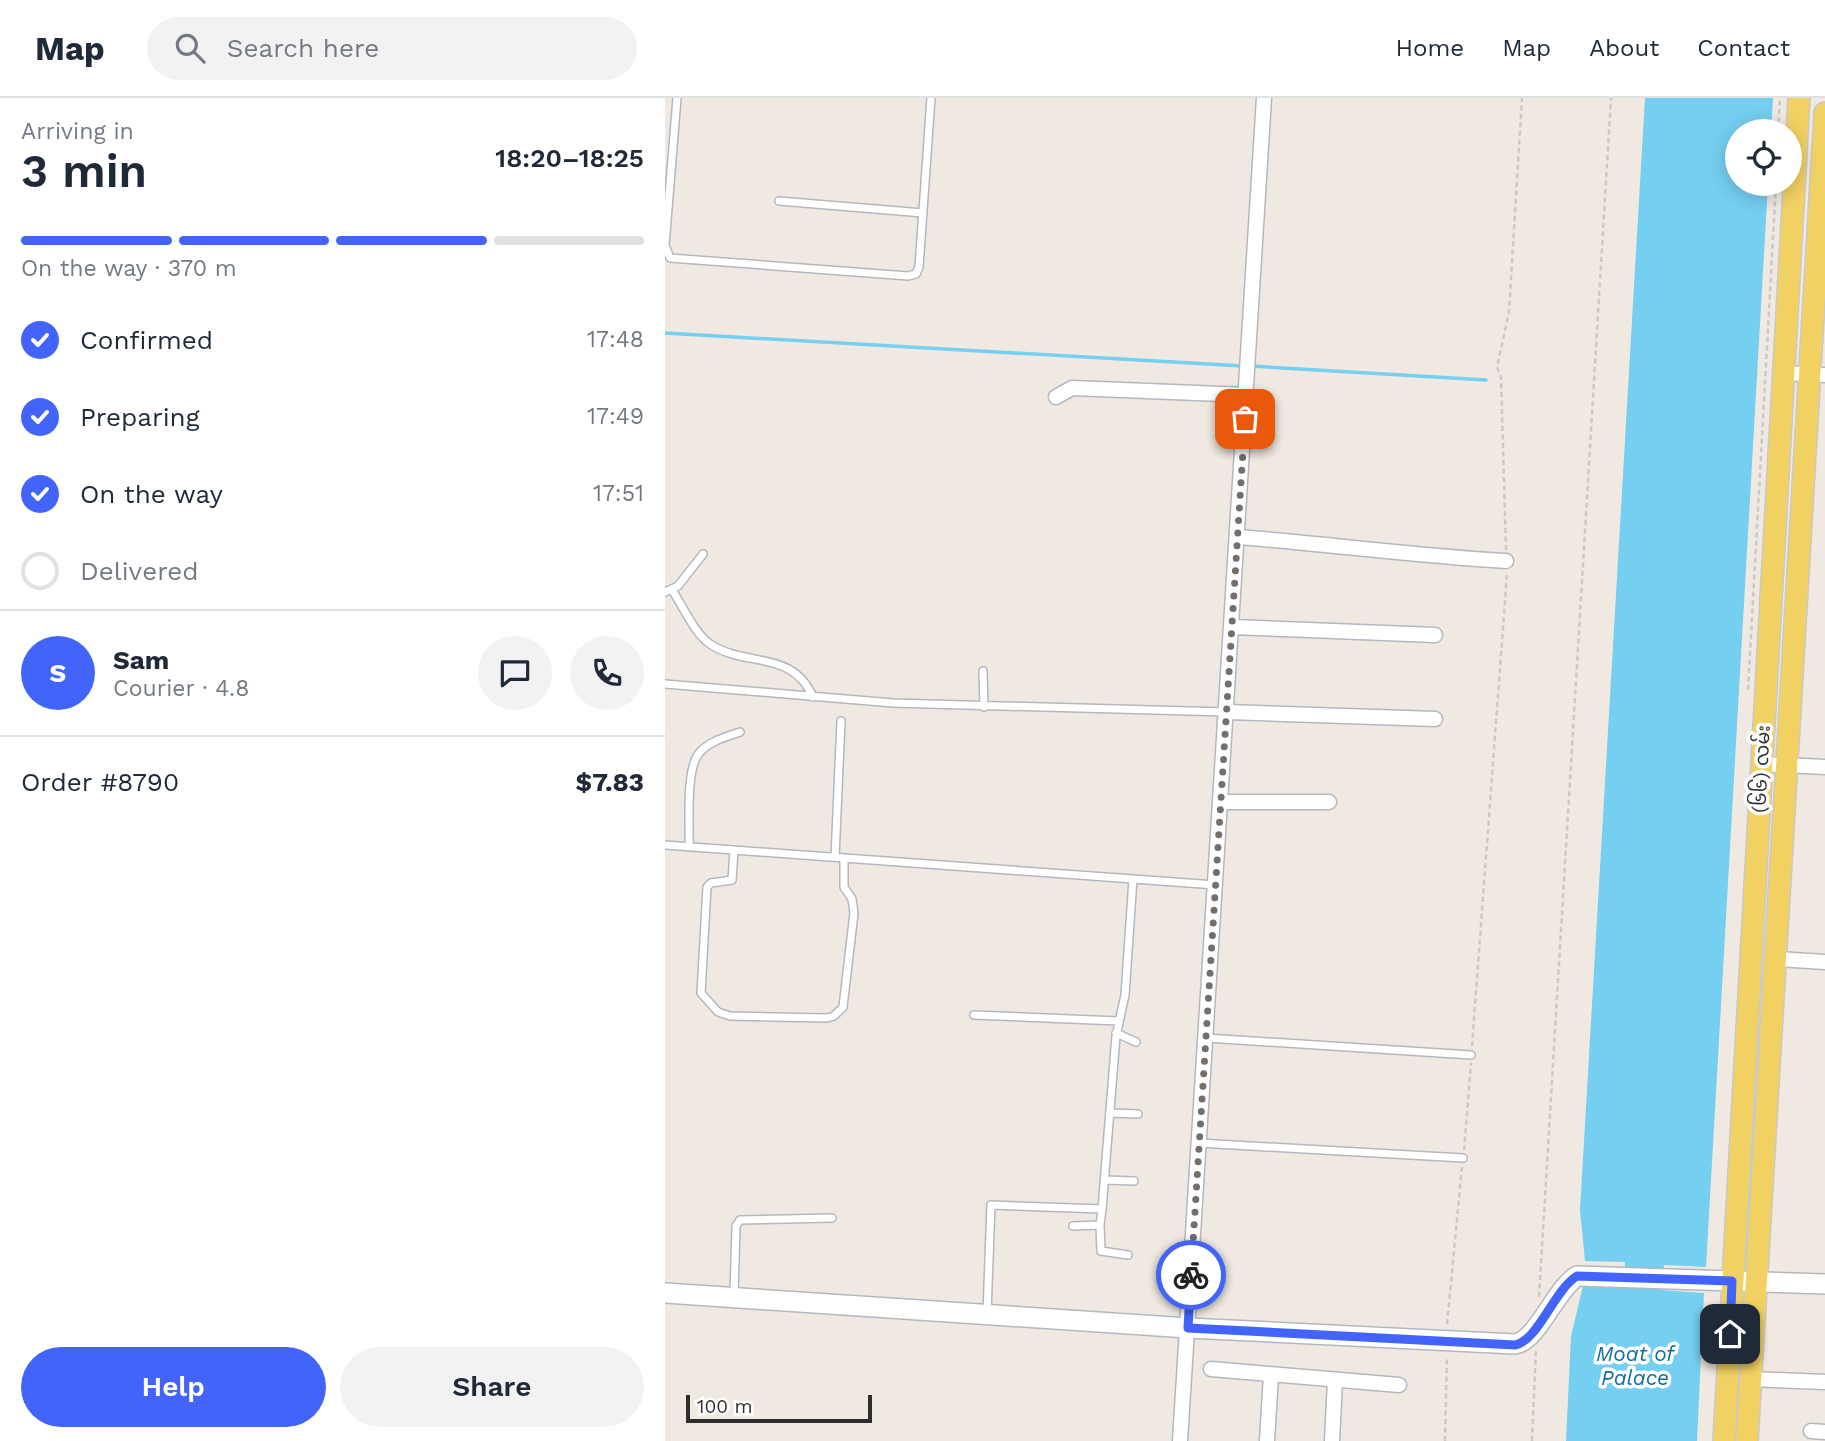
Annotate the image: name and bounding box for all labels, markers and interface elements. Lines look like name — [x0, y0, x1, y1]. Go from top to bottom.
search box — [147, 17, 637, 80]
text: Map — [35, 29, 105, 68]
icon: search — [171, 29, 209, 67]
text: Search here — [227, 33, 379, 63]
text: Home — [1396, 34, 1464, 62]
text: Map — [1502, 34, 1551, 62]
text: About — [1589, 34, 1659, 62]
text: Contact — [1697, 34, 1790, 62]
text: Arriving in — [21, 118, 134, 145]
map controls — [1725, 119, 1802, 196]
button: locate — [1725, 119, 1802, 196]
text: 18:20–18:25 — [495, 143, 644, 173]
text: 3 min — [21, 144, 147, 198]
text: On the way · 370 m — [21, 255, 237, 282]
icon: check — [21, 321, 59, 359]
text: Confirmed — [80, 325, 213, 355]
text: 17:48 — [587, 326, 644, 353]
pin — [1215, 389, 1275, 449]
icon: check — [21, 398, 59, 436]
icon: bag — [1226, 400, 1264, 438]
text: Preparing — [80, 402, 200, 432]
text: 17:49 — [587, 403, 644, 430]
icon: check — [21, 475, 59, 513]
text: On the way — [80, 479, 223, 509]
text: 17:51 — [593, 480, 644, 507]
text: Delivered — [80, 556, 199, 586]
button: chat — [478, 636, 552, 710]
button: phone — [570, 636, 644, 710]
text: Sam — [113, 645, 169, 675]
text: S — [50, 658, 66, 688]
text: Courier · 4.8 — [113, 675, 249, 702]
street label: (၆၆) လမ်း — [1744, 724, 1775, 814]
text: Order #8790 — [21, 767, 179, 797]
text: $7.83 — [576, 767, 644, 797]
courier — [1156, 1240, 1226, 1310]
icon: bike — [1172, 1256, 1210, 1294]
pin — [1700, 1304, 1760, 1364]
icon: home — [1711, 1315, 1749, 1353]
water label: Moat of Palace — [1596, 1341, 1676, 1390]
button: Help — [21, 1347, 326, 1427]
button: Share — [340, 1347, 644, 1427]
scale bar — [686, 1392, 871, 1424]
text: 100 m — [697, 1395, 753, 1418]

